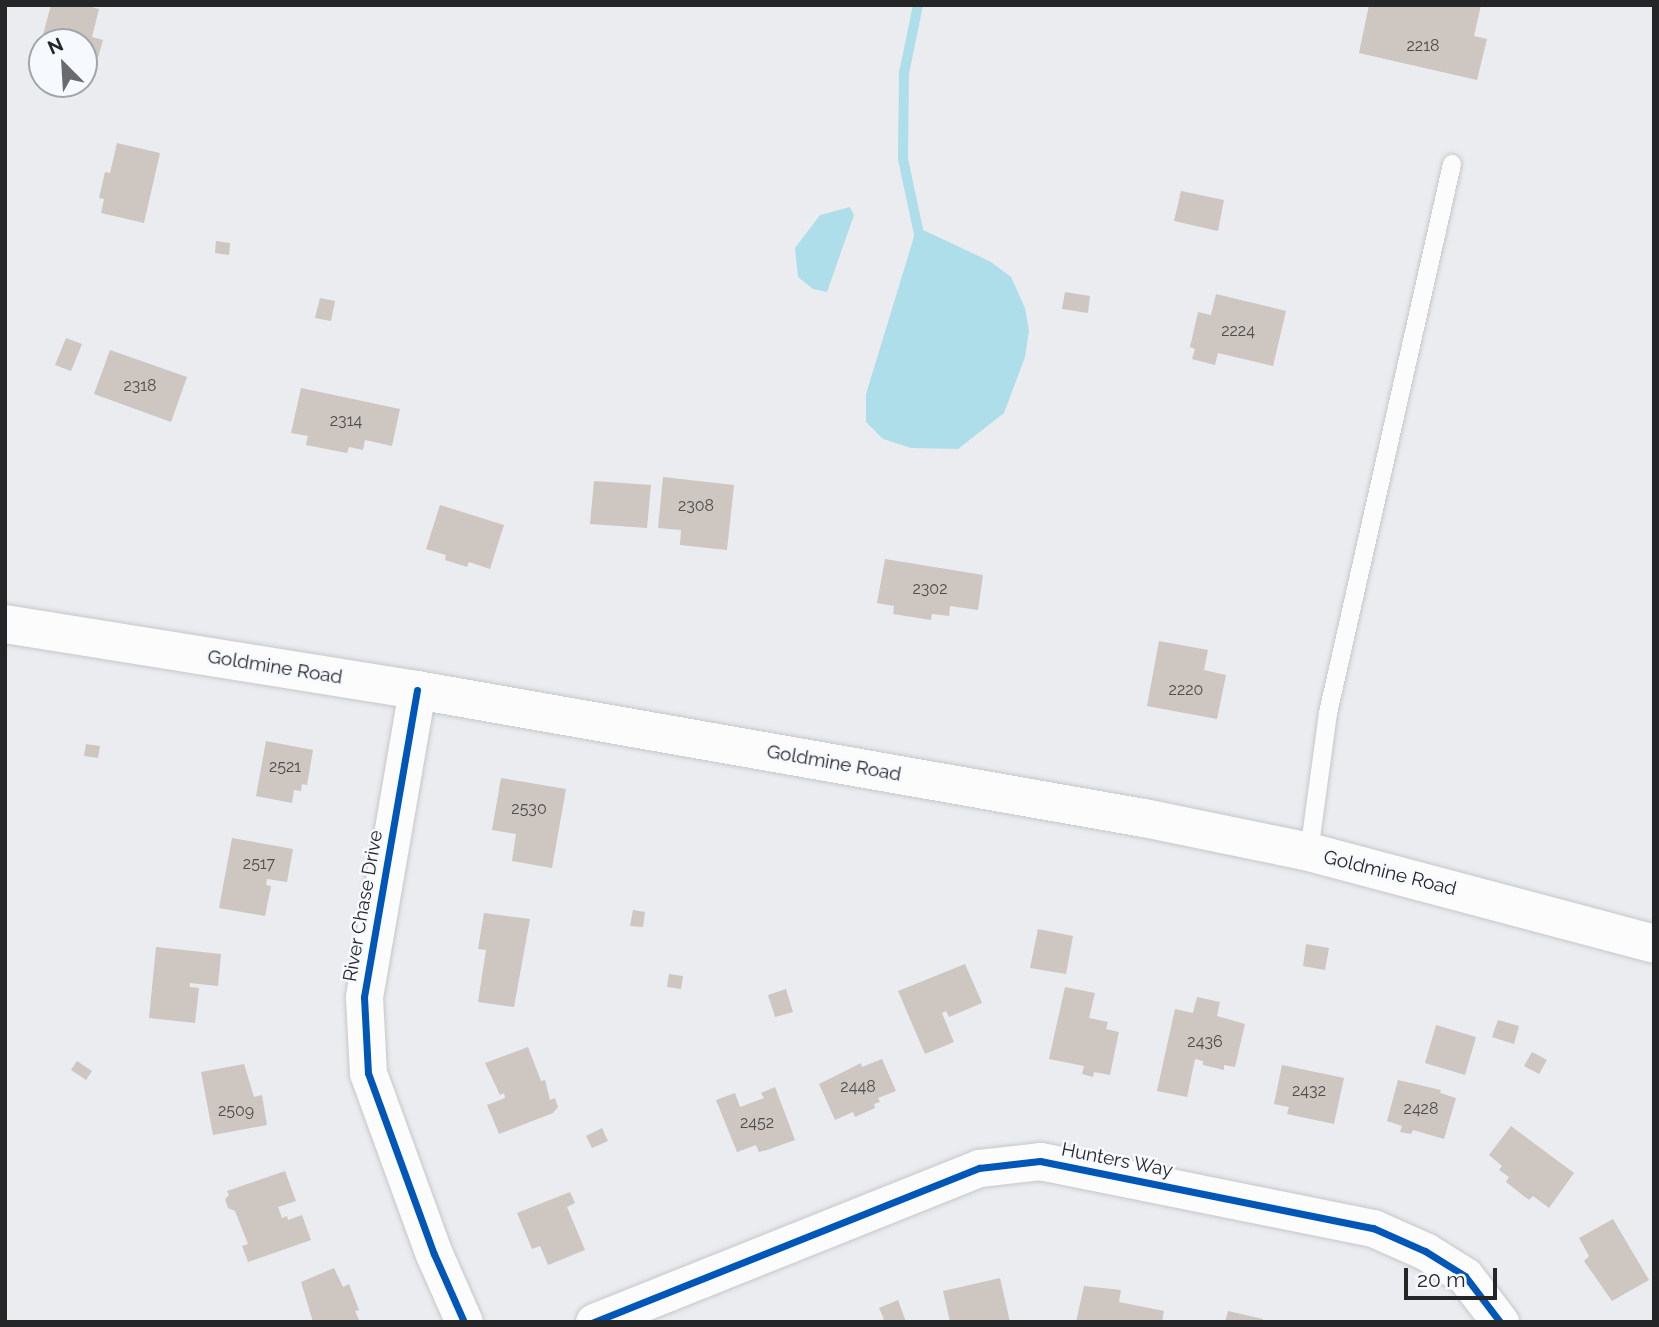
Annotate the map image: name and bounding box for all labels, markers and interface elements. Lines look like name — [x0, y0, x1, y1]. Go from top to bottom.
north arrow — [28, 28, 98, 98]
text: N — [44, 33, 66, 59]
house number: 2218 — [1406, 36, 1440, 56]
house number: 2224 — [1221, 321, 1255, 341]
house number: 2318 — [123, 376, 157, 396]
house number: 2314 — [330, 411, 362, 431]
house number: 2308 — [678, 496, 714, 516]
house number: 2302 — [912, 579, 948, 599]
street label: Goldmine Road — [206, 645, 344, 689]
house number: 2220 — [1169, 680, 1203, 700]
street label: Goldmine Road — [765, 740, 903, 786]
house number: 2521 — [269, 757, 301, 777]
house number: 2530 — [511, 799, 547, 819]
street label: River Chase Drive — [338, 828, 388, 984]
street label: Goldmine Road — [1321, 845, 1459, 901]
house number: 2517 — [243, 854, 275, 874]
house number: 2436 — [1187, 1032, 1223, 1052]
house number: 2448 — [840, 1077, 876, 1097]
house number: 2432 — [1292, 1081, 1326, 1101]
house number: 2428 — [1404, 1099, 1438, 1119]
house number: 2509 — [218, 1101, 254, 1121]
house number: 2452 — [740, 1113, 774, 1133]
street label: Hunters Way — [1059, 1138, 1175, 1182]
scale bar — [1407, 1254, 1500, 1298]
text: 20 m — [1417, 1267, 1465, 1292]

